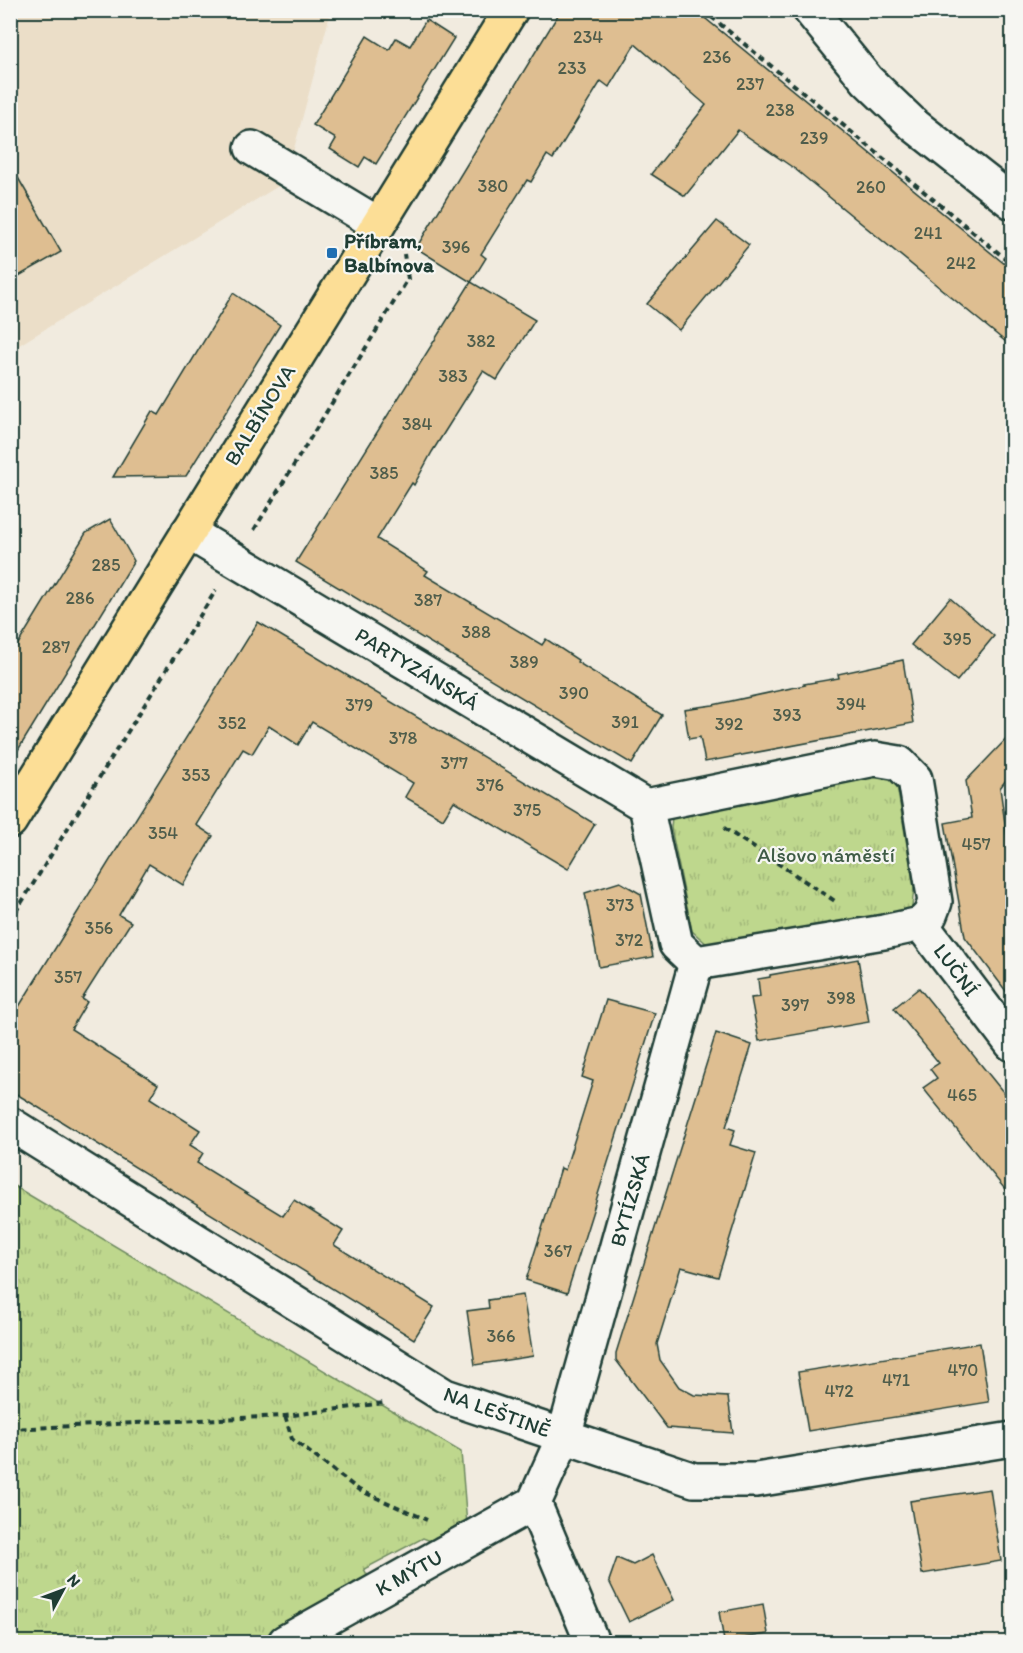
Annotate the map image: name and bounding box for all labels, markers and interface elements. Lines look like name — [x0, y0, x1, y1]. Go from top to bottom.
house number: 234 — [573, 26, 603, 48]
house number: 236 — [703, 46, 731, 68]
house number: 233 — [557, 57, 587, 79]
house number: 237 — [736, 73, 764, 95]
house number: 238 — [765, 99, 795, 121]
house number: 239 — [800, 127, 828, 149]
house number: 380 — [478, 175, 508, 197]
house number: 260 — [856, 176, 886, 198]
house number: 241 — [914, 222, 942, 244]
place label: Příbram, Balbínova — [344, 228, 435, 277]
house number: 396 — [442, 236, 470, 258]
marker: Příbram, Balbínova — [325, 246, 339, 260]
house number: 242 — [946, 252, 976, 274]
house number: 382 — [466, 330, 496, 352]
street label: BALBÍNOVA — [219, 359, 301, 470]
house number: 383 — [438, 365, 468, 387]
house number: 384 — [402, 413, 432, 435]
house number: 385 — [369, 462, 399, 484]
house number: 285 — [92, 554, 120, 576]
house number: 286 — [66, 587, 94, 609]
house number: 387 — [414, 589, 442, 611]
house number: 388 — [461, 621, 491, 643]
street label: PARTYZÁNSKÁ — [351, 622, 484, 715]
house number: 395 — [943, 628, 971, 650]
house number: 287 — [42, 636, 70, 658]
house number: 389 — [509, 651, 539, 673]
house number: 390 — [559, 682, 589, 704]
house number: 394 — [836, 693, 866, 715]
house number: 379 — [345, 694, 373, 716]
house number: 393 — [772, 704, 802, 726]
house number: 391 — [611, 711, 639, 733]
house number: 352 — [218, 712, 247, 734]
house number: 392 — [715, 713, 744, 735]
house number: 378 — [389, 727, 417, 749]
house number: 377 — [440, 752, 468, 774]
house number: 353 — [181, 764, 211, 786]
house number: 376 — [476, 774, 504, 796]
house number: 375 — [513, 799, 541, 821]
house number: 354 — [148, 822, 178, 844]
house number: 457 — [961, 833, 991, 855]
park label: Alšovo náměstí — [757, 842, 895, 867]
house number: 373 — [606, 894, 634, 916]
house number: 356 — [85, 917, 113, 939]
house number: 372 — [615, 929, 644, 951]
street label: LUČNÍ — [929, 938, 984, 1001]
house number: 357 — [54, 966, 82, 988]
house number: 398 — [826, 987, 856, 1009]
house number: 397 — [781, 994, 809, 1016]
house number: 465 — [947, 1084, 977, 1106]
street label: BYTÍZSKÁ — [604, 1150, 655, 1249]
house number: 367 — [544, 1240, 572, 1262]
house number: 366 — [487, 1325, 515, 1347]
house number: 470 — [948, 1359, 978, 1381]
house number: 471 — [882, 1369, 910, 1391]
house number: 472 — [824, 1380, 854, 1402]
street label: NA LEŠTINĚ — [440, 1381, 554, 1442]
street label: K MÝTU — [371, 1544, 447, 1601]
north arrow — [33, 1560, 93, 1620]
text: N — [63, 1570, 85, 1591]

